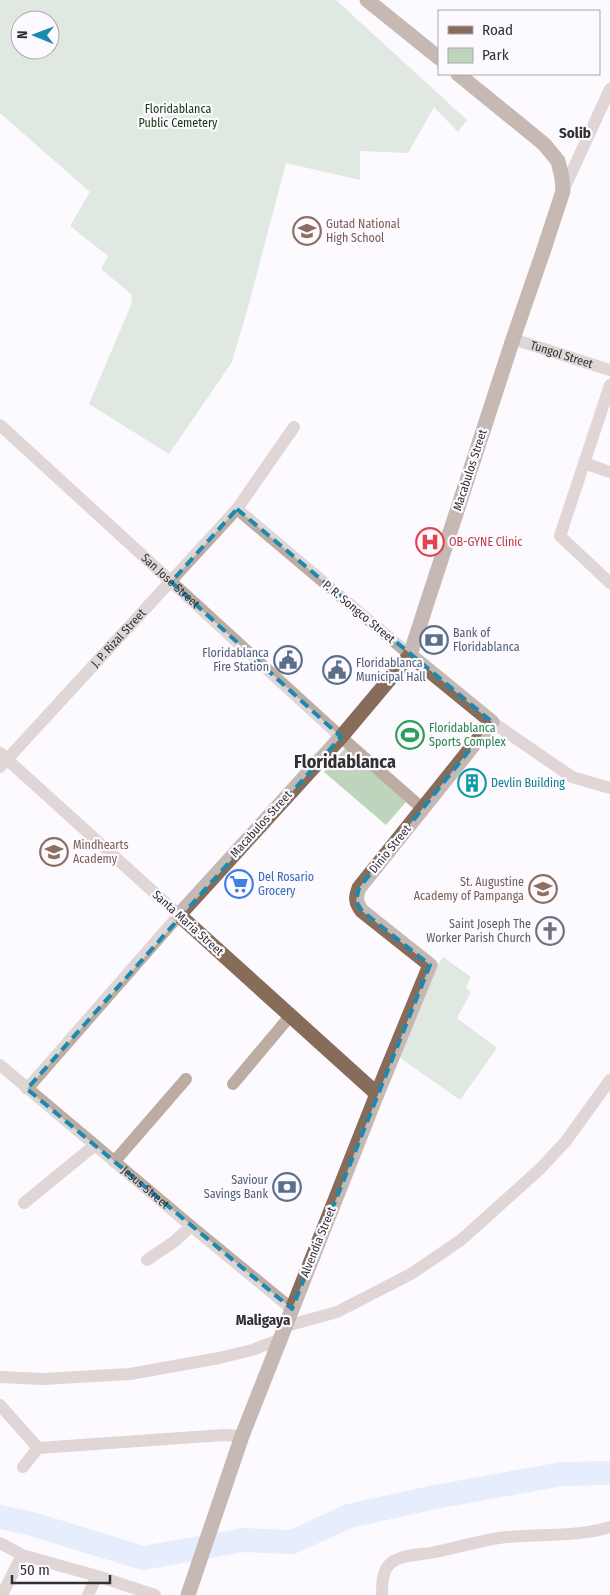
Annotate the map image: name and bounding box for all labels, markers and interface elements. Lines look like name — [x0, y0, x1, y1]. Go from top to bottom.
north arrow — [10, 10, 60, 60]
legend — [438, 10, 600, 75]
text: Road — [482, 21, 513, 39]
text: N — [14, 30, 31, 39]
text: Park — [482, 46, 509, 64]
park label: Floridablanca Public Cemetery — [139, 102, 218, 130]
district label: Solib — [559, 124, 591, 142]
school or university icon: Gutad National High School — [292, 216, 322, 246]
place label: Gutad National High School — [326, 217, 400, 245]
street label: Tungol Street — [528, 338, 595, 371]
street label: Macabulos Street — [450, 427, 490, 513]
hospital icon: OB-GYNE Clinic — [415, 527, 445, 557]
place label: OB-GYNE Clinic — [449, 535, 522, 549]
street label: San Jose Street — [138, 551, 203, 611]
street label: P. R. Songco Street — [320, 578, 398, 646]
street label: J. P. Rizal Street — [88, 606, 149, 670]
bank icon: Bank of Floridablanca — [419, 625, 449, 655]
place label: Bank of Floridablanca — [453, 626, 520, 654]
public building icon: Floridablanca Fire Station — [273, 645, 303, 675]
place label: Floridablanca Fire Station — [202, 646, 269, 674]
public building icon: Floridablanca Municipal Hall — [322, 655, 352, 685]
place label: Floridablanca Municipal Hall — [356, 656, 426, 684]
sports icon: Floridablanca Sports Complex — [395, 720, 425, 750]
place label: Floridablanca Sports Complex — [429, 721, 506, 749]
district label: Floridablanca — [294, 751, 396, 773]
building icon: Devlin Building — [457, 768, 487, 798]
place label: Devlin Building — [491, 776, 565, 790]
street label: Macabulos Street — [227, 788, 295, 860]
street label: Dinio Street — [366, 822, 414, 876]
school or university icon: Mindhearts Academy — [39, 837, 69, 867]
place label: Mindhearts Academy — [73, 838, 129, 866]
supermarket icon: Del Rosario Grocery — [224, 869, 254, 899]
place label: Del Rosario Grocery — [258, 870, 314, 898]
school or university icon: St. Augustine Academy of Pampanga — [528, 874, 558, 904]
place label: St. Augustine Academy of Pampanga — [414, 875, 524, 903]
street label: Santa Maria Street — [150, 888, 226, 959]
church icon: Saint Joseph The Worker Parish Church — [535, 916, 565, 946]
place label: Saint Joseph The Worker Parish Church — [426, 917, 531, 945]
street label: Jesus Street — [119, 1163, 172, 1212]
bank icon: Saviour Savings Bank — [272, 1172, 302, 1202]
place label: Saviour Savings Bank — [204, 1173, 269, 1201]
street label: Alvendia Street — [298, 1205, 338, 1279]
district label: Maligaya — [236, 1311, 291, 1329]
scale bar — [12, 1552, 110, 1584]
text: 50 m — [20, 1561, 50, 1579]

